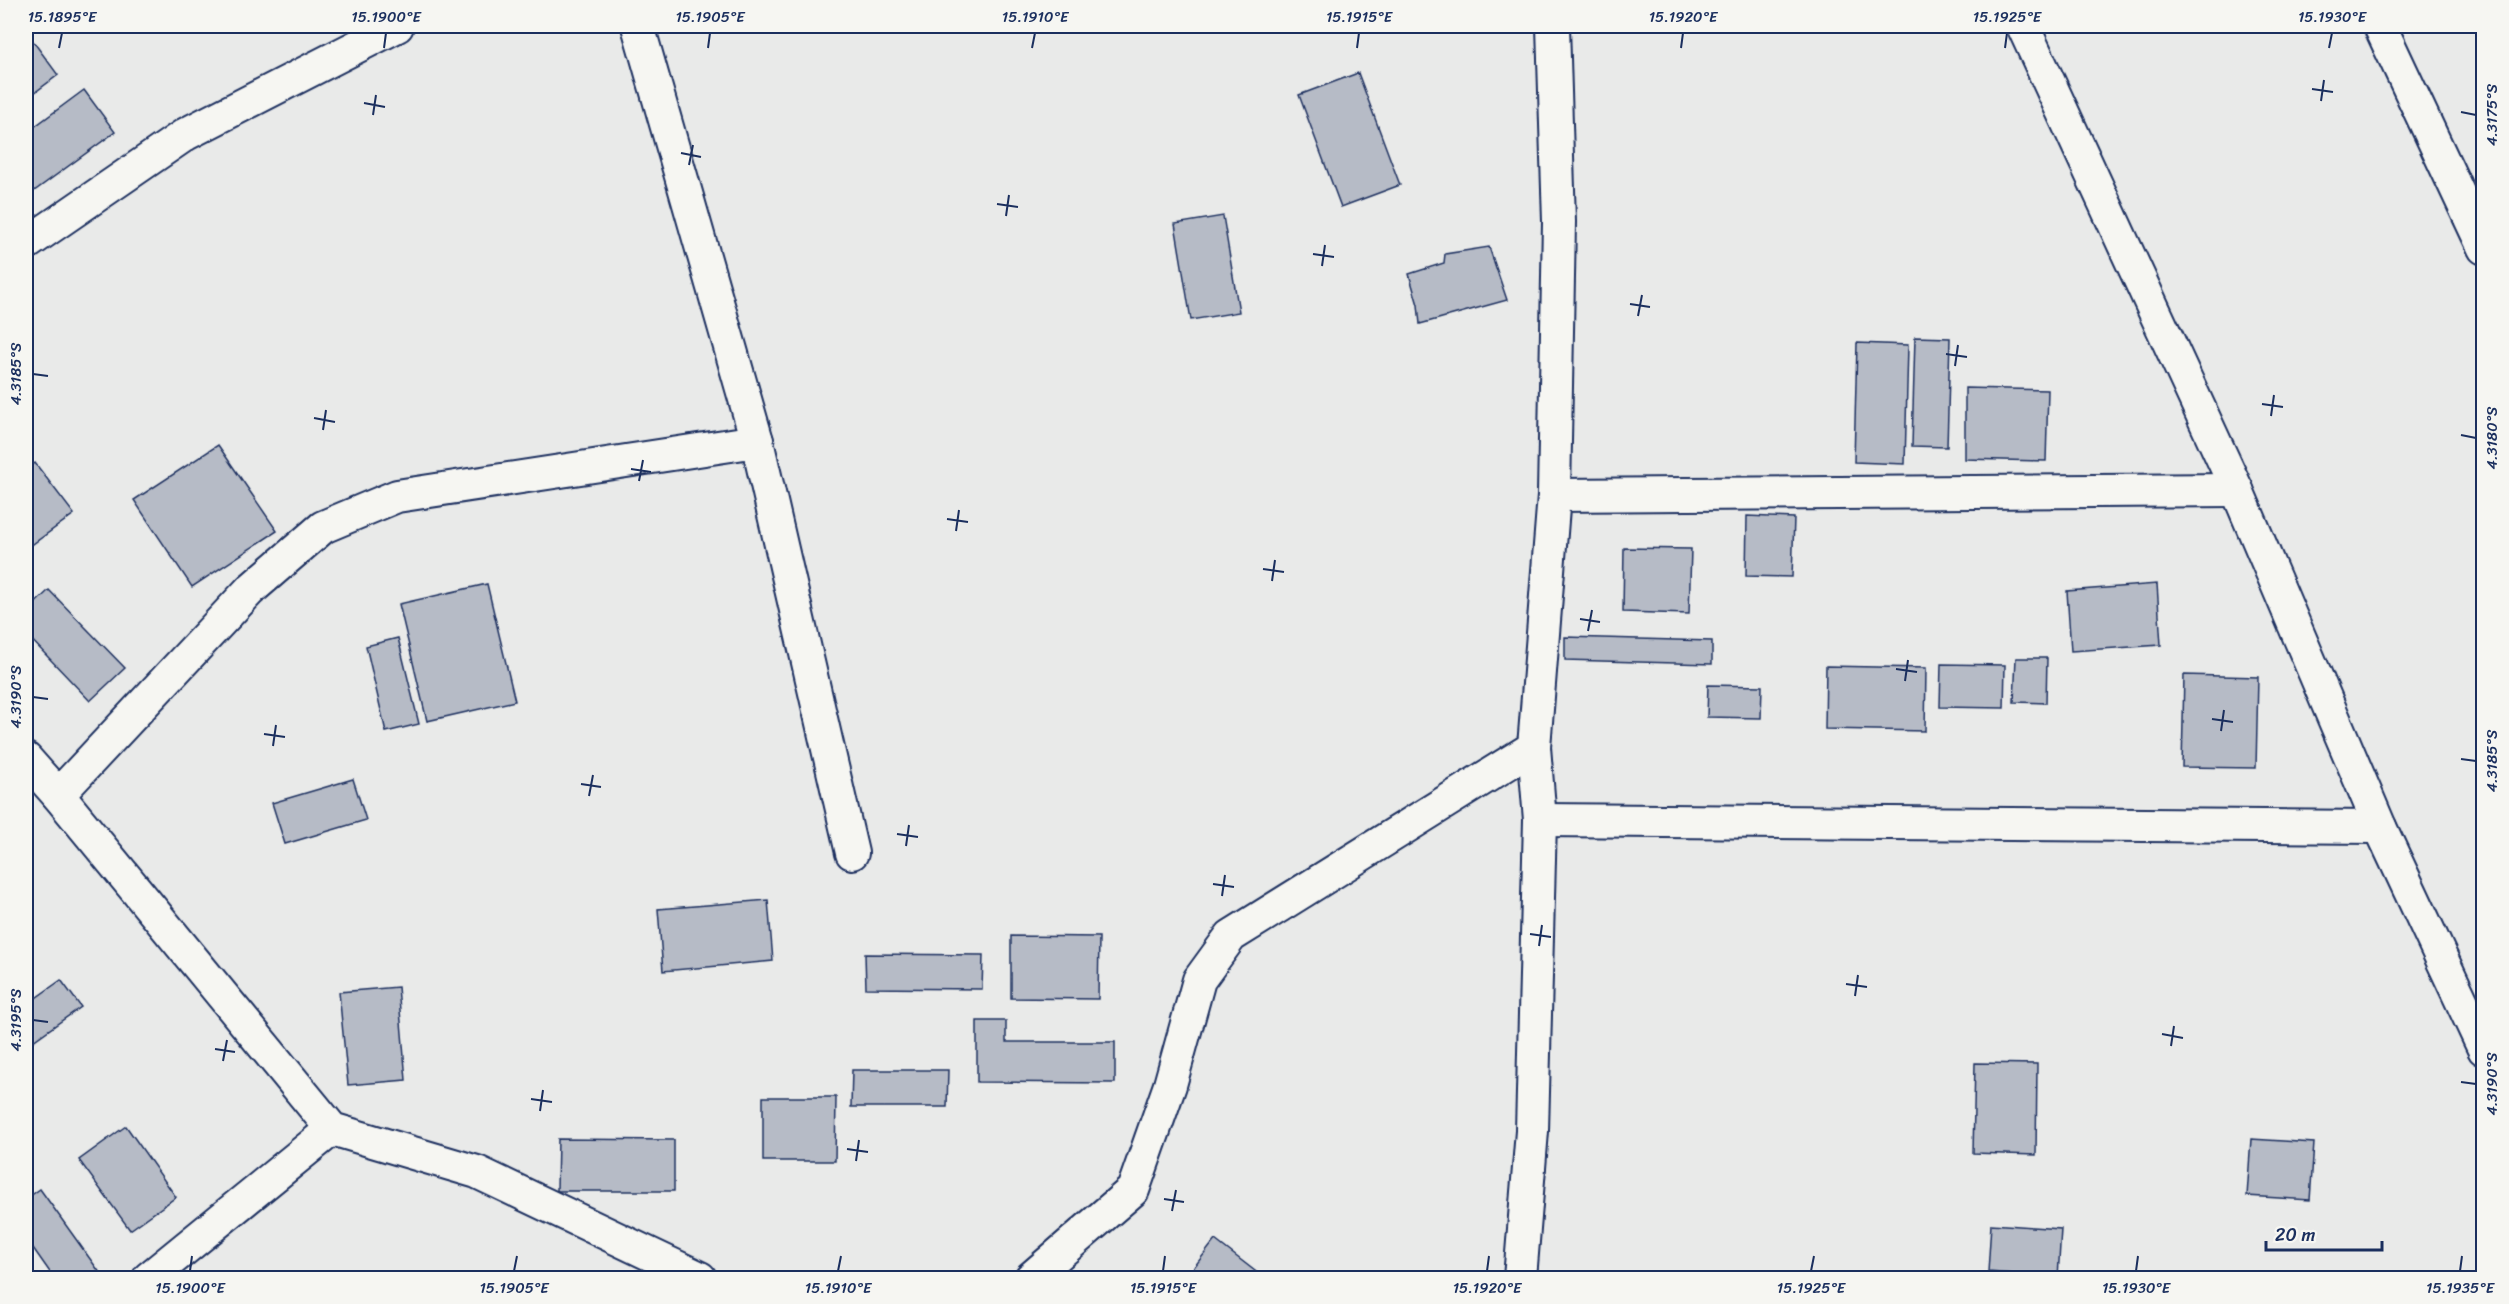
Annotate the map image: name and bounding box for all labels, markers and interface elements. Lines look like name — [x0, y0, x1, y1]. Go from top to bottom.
text: 15.1895°E — [28, 4, 98, 30]
text: 15.1900°E — [351, 4, 422, 30]
text: 15.1905°E — [675, 4, 746, 30]
text: 15.1910°E — [1002, 4, 1070, 30]
text: 15.1915°E — [1326, 4, 1394, 30]
text: 15.1920°E — [1649, 4, 1719, 30]
text: 15.1925°E — [1973, 4, 2043, 30]
text: 15.1930°E — [2298, 4, 2368, 30]
text: 4.3175°S — [2479, 83, 2505, 146]
text: 4.3185°S — [3, 342, 29, 405]
text: 4.3180°S — [2479, 406, 2505, 469]
text: 4.3190°S — [3, 665, 29, 729]
text: 4.3185°S — [2479, 729, 2505, 792]
text: 4.3195°S — [3, 988, 29, 1051]
text: 4.3190°S — [2479, 1052, 2505, 1116]
scale bar — [2266, 1214, 2382, 1252]
text: 20 m — [2275, 1219, 2315, 1251]
text: 15.1900°E — [155, 1275, 226, 1301]
text: 15.1905°E — [479, 1275, 550, 1301]
text: 15.1910°E — [805, 1275, 873, 1301]
text: 15.1915°E — [1130, 1275, 1198, 1301]
text: 15.1920°E — [1453, 1275, 1523, 1301]
text: 15.1925°E — [1777, 1275, 1847, 1301]
text: 15.1930°E — [2102, 1275, 2172, 1301]
text: 15.1935°E — [2426, 1275, 2496, 1301]

